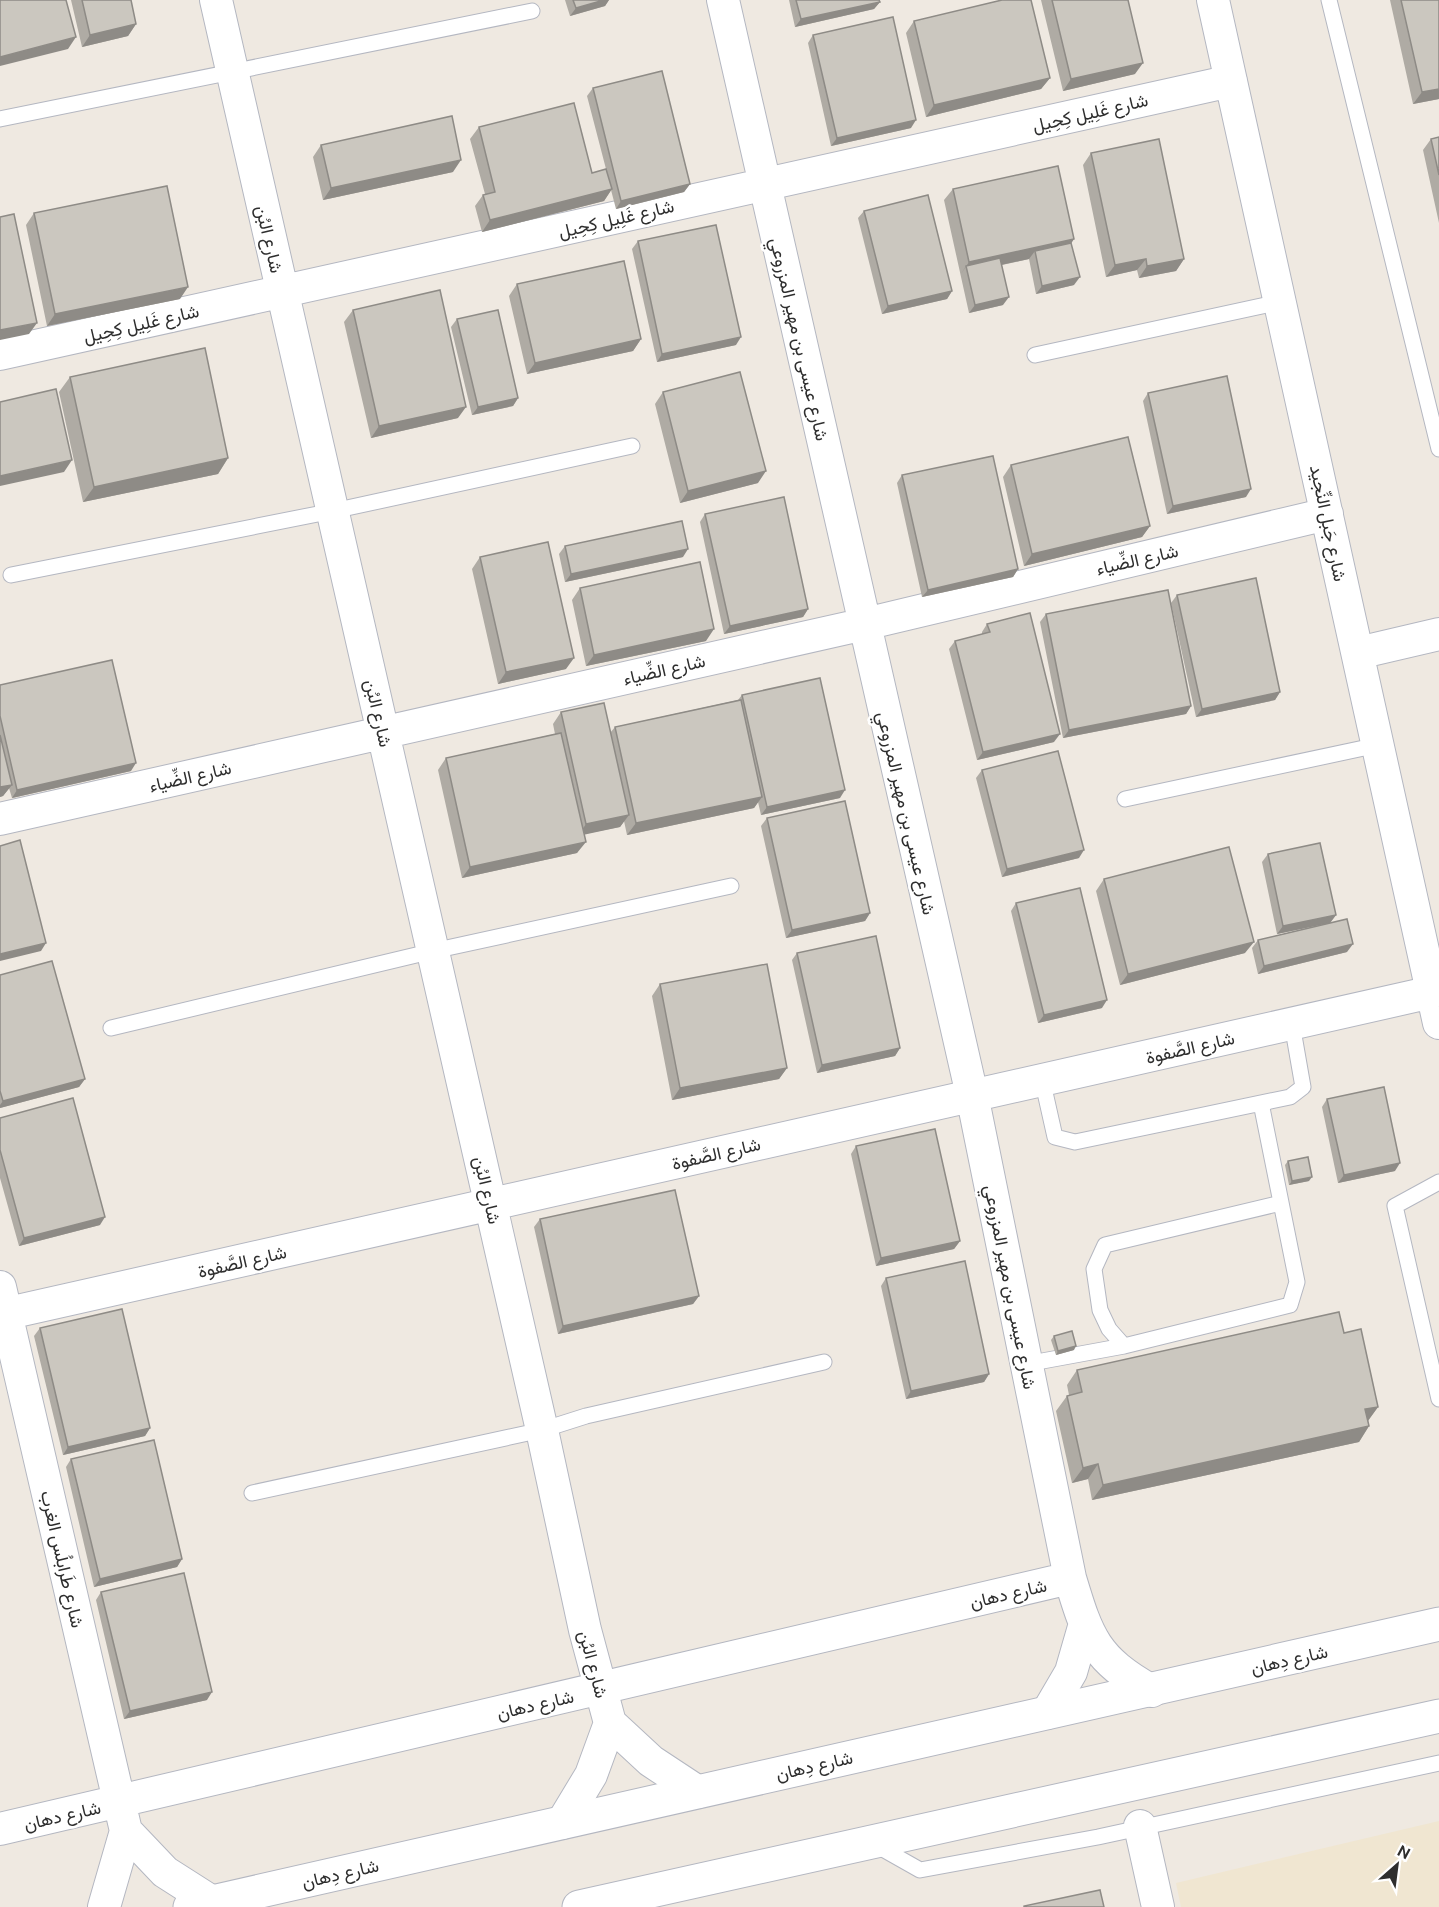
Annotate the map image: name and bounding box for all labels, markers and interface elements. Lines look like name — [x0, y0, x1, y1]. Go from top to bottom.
street label: شارع غَلِيل كِحِيل — [1030, 89, 1151, 138]
street label: شارع غَلِيل كِحِيل — [556, 195, 677, 244]
street label: شارع البُن — [250, 203, 287, 275]
street label: شارع عيسى بن مهير المزروعي — [761, 236, 833, 444]
street label: شارع غَلِيل كِحِيل — [81, 300, 202, 349]
street label: شارع جَبل النِّجيد — [1304, 463, 1351, 584]
street label: شارع الضِّياء — [1094, 538, 1181, 581]
street label: شارع الضِّياء — [621, 648, 708, 691]
street label: شارع البُن — [359, 677, 396, 749]
street label: شارع عيسى بن مهير المزروعي — [868, 710, 940, 918]
street label: شارع الضِّياء — [147, 755, 234, 798]
street label: شارع الصَّفوة — [1144, 1027, 1237, 1070]
street label: شارع الصَّفوة — [670, 1133, 763, 1176]
street label: شارع البُن — [468, 1154, 505, 1226]
street label: شارع عيسى بن مهير المزروعي — [975, 1183, 1041, 1392]
street label: شارع الصَّفوة — [196, 1241, 289, 1284]
street label: شارع طَرابلُس الغرب — [35, 1488, 90, 1630]
street label: شارع دهان — [968, 1574, 1049, 1614]
street label: شارع البُن — [573, 1628, 613, 1701]
street label: شارع دِهان — [1249, 1640, 1330, 1680]
street label: شارع دهان — [495, 1685, 576, 1725]
street label: شارع دِهان — [774, 1746, 855, 1786]
street label: شارع دهان — [22, 1796, 103, 1836]
north arrow — [1367, 1835, 1427, 1895]
text: N — [1395, 1841, 1414, 1863]
street label: شارع دِهان — [300, 1854, 381, 1894]

